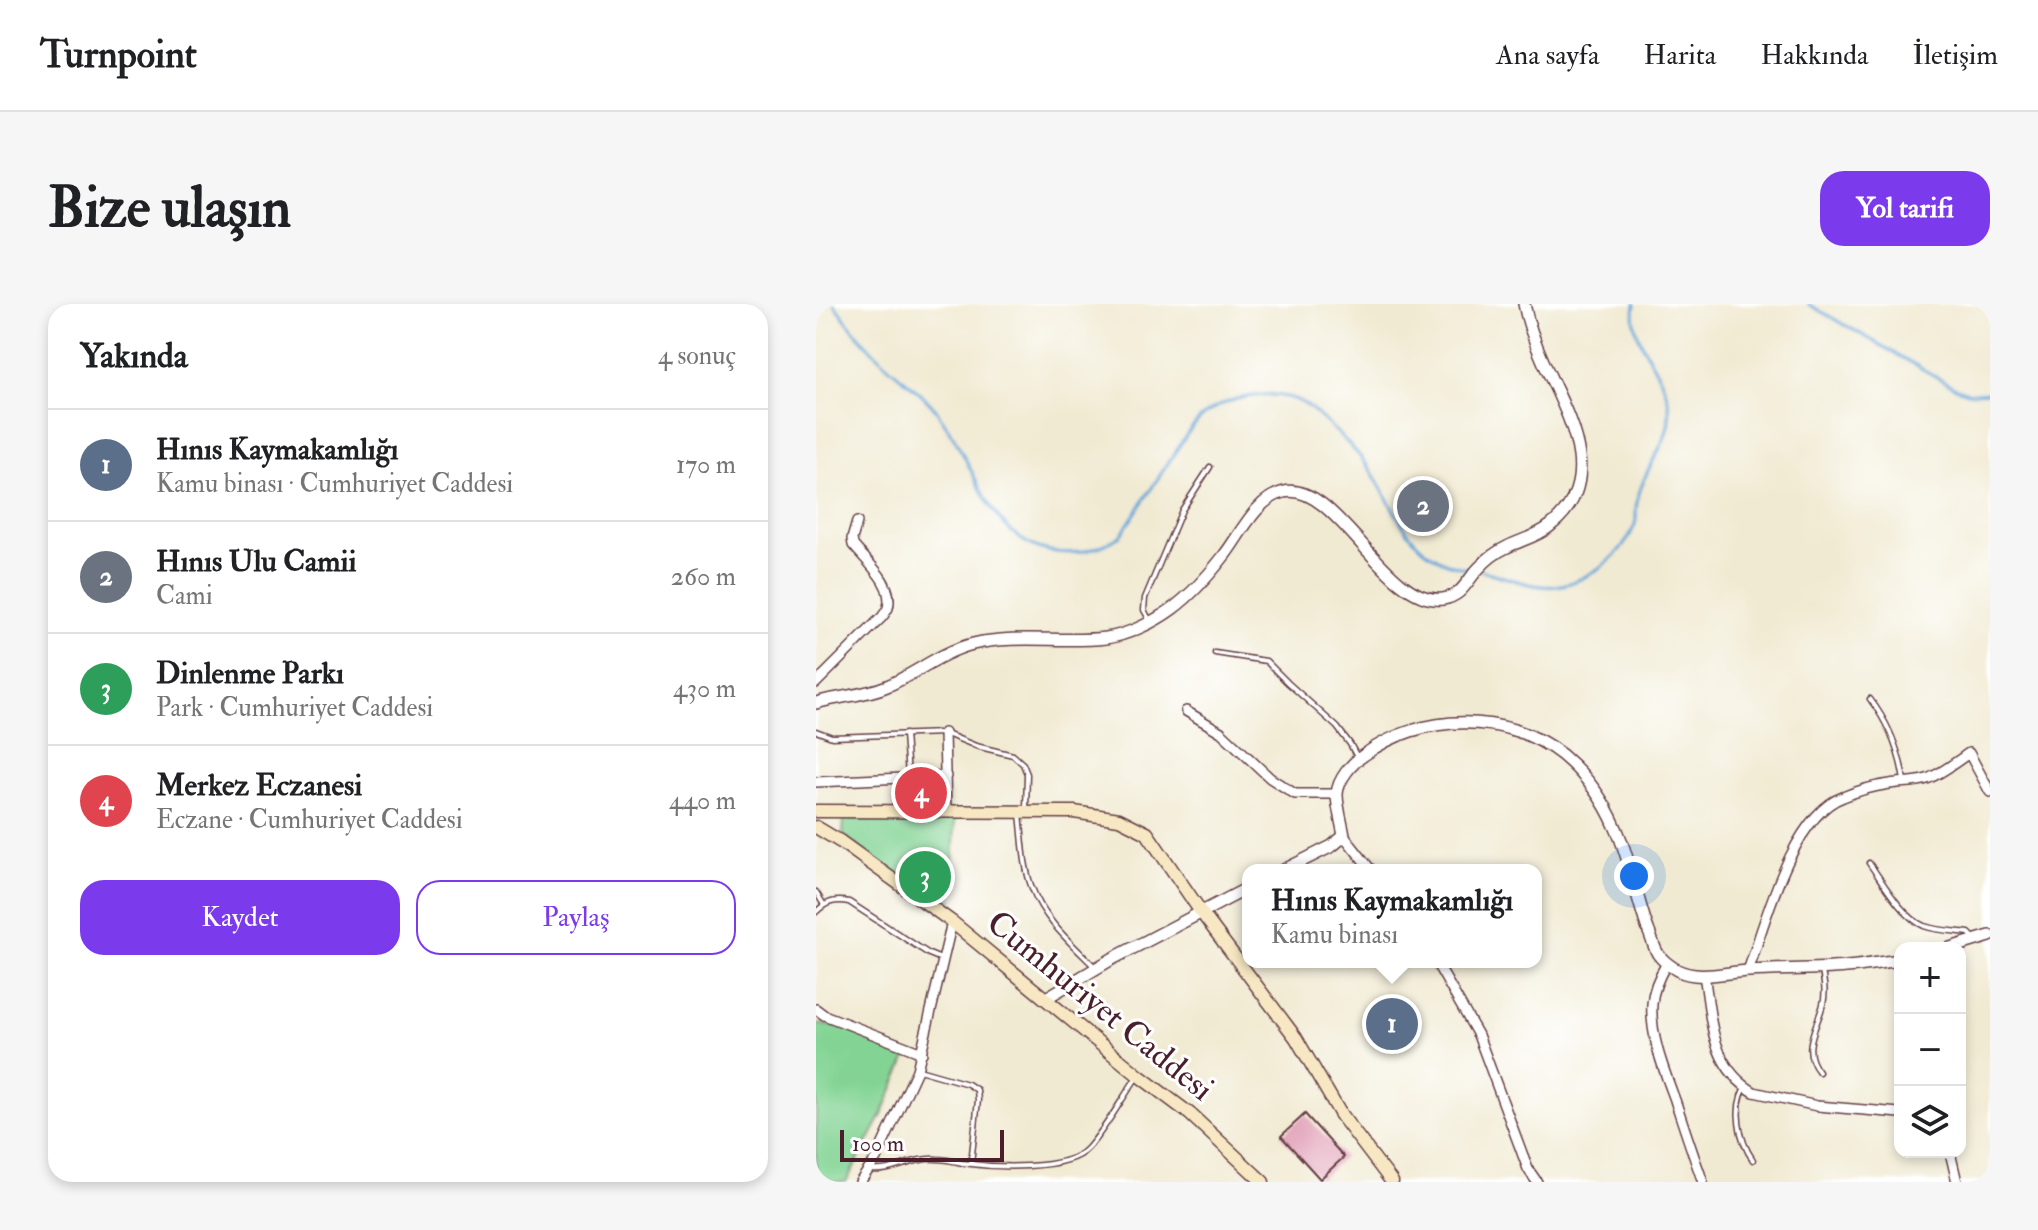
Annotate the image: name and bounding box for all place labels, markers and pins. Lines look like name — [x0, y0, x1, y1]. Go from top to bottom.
pin: 2 — [1397, 476, 1449, 536]
pin: 4 — [895, 763, 947, 823]
pin: 3 — [899, 847, 951, 907]
pin: 1 — [1366, 994, 1418, 1054]

